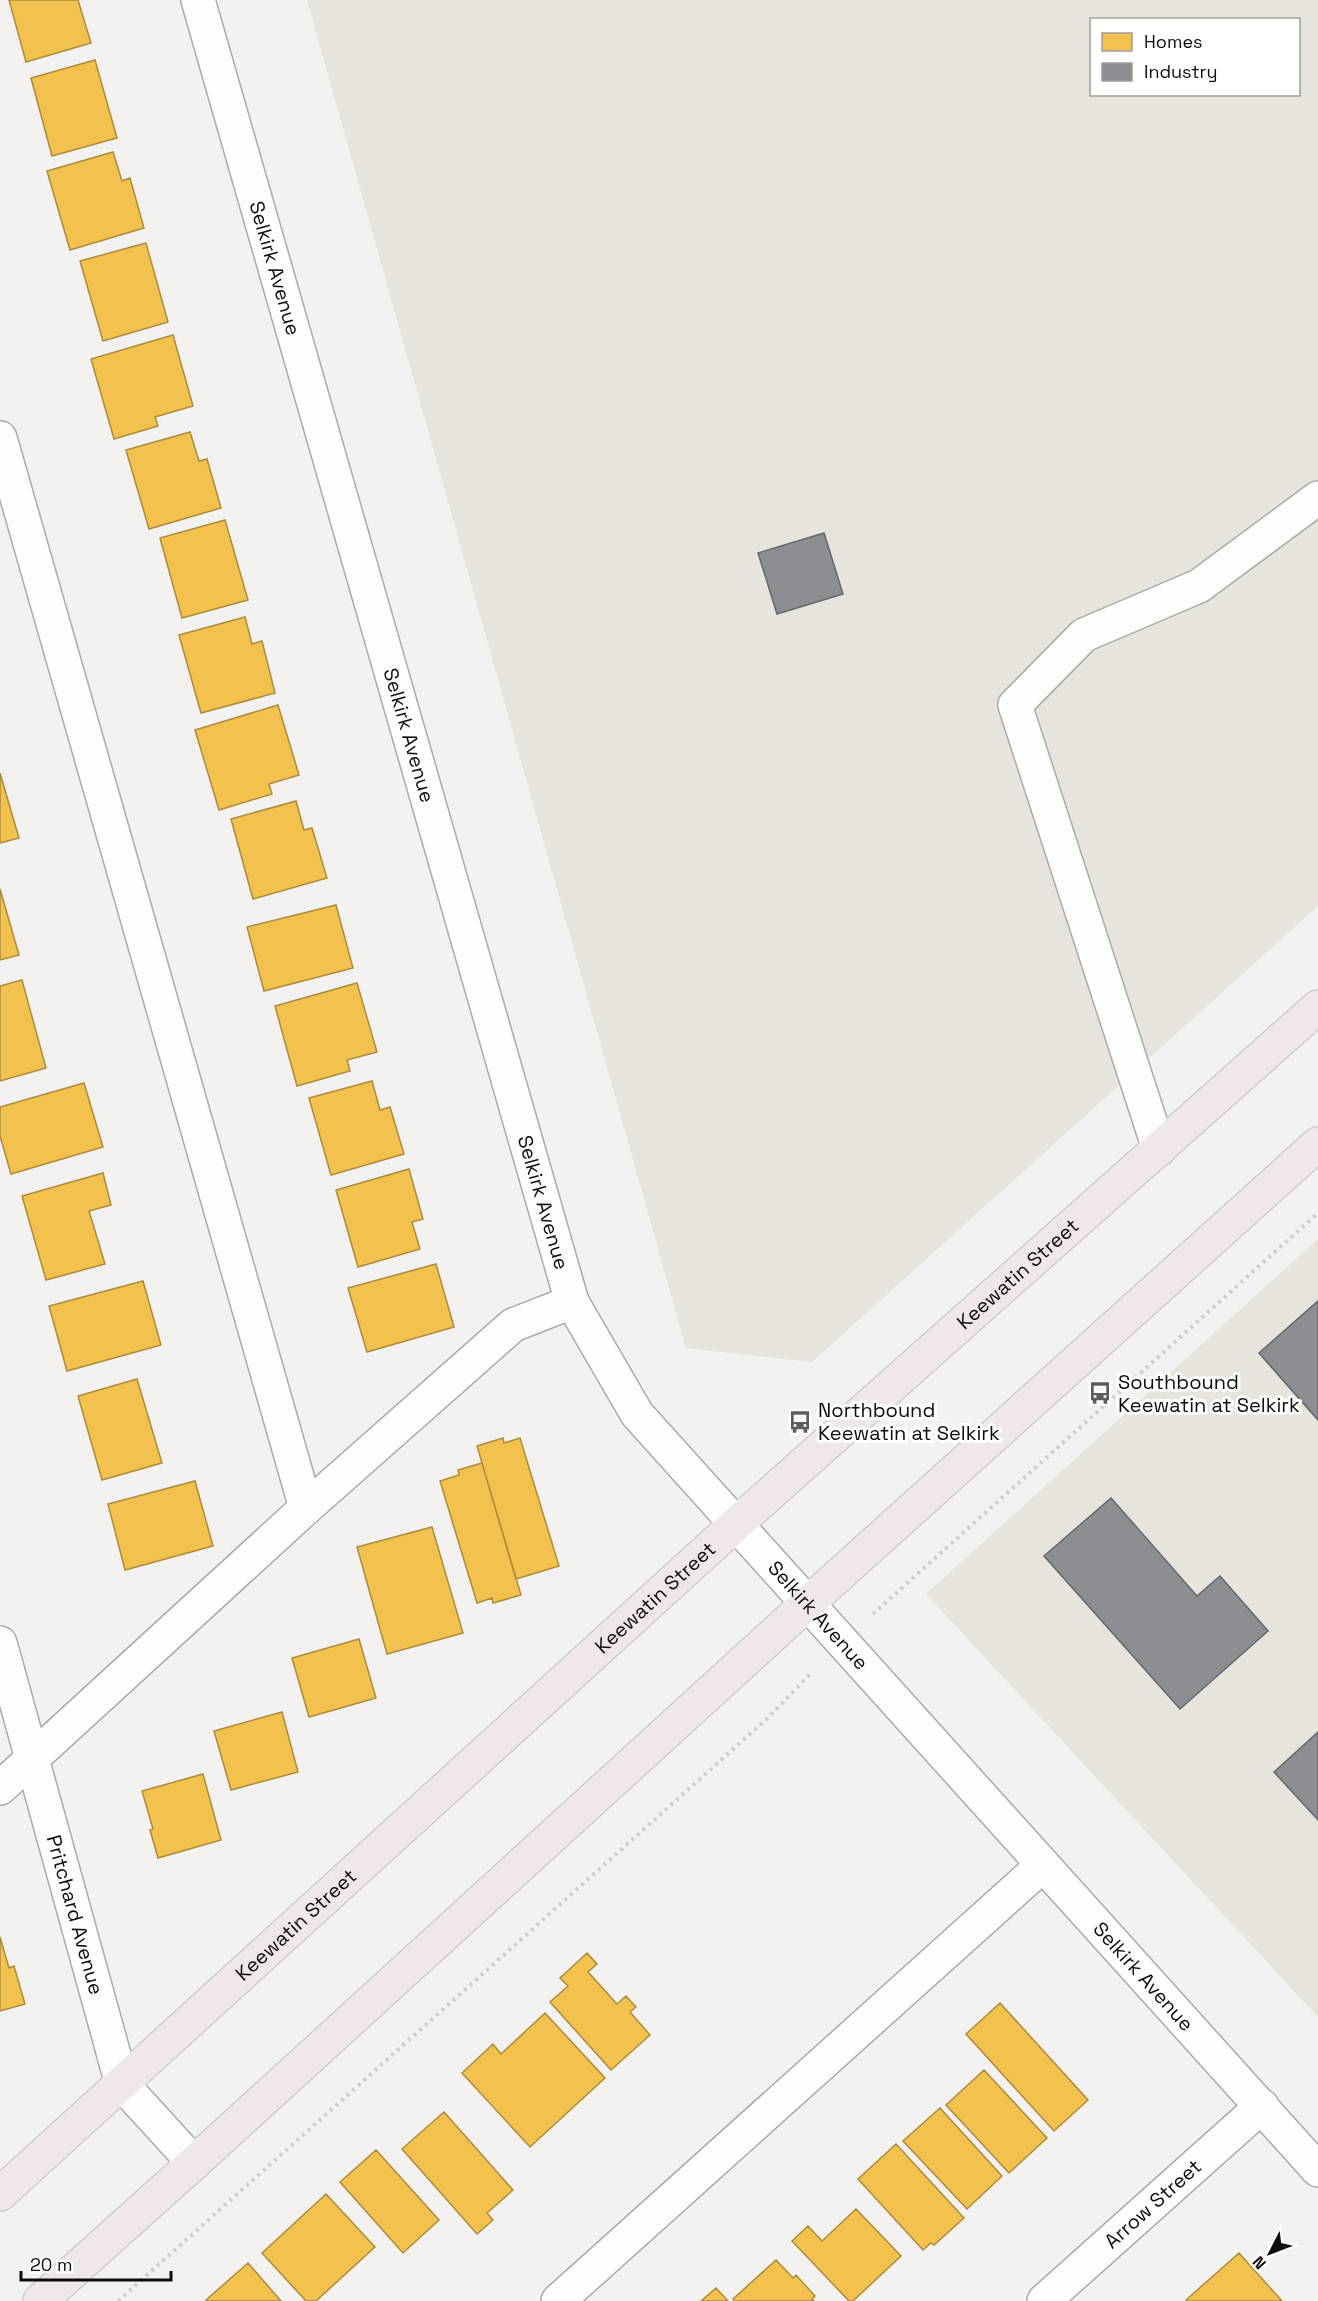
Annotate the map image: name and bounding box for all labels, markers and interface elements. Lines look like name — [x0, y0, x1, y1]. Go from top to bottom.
legend — [1090, 18, 1300, 96]
text: Homes — [1144, 30, 1203, 53]
text: Industry — [1144, 60, 1217, 83]
street label: Selkirk Avenue — [243, 198, 307, 338]
street label: Selkirk Avenue — [378, 665, 441, 805]
street label: Selkirk Avenue — [512, 1132, 575, 1273]
street label: Keewatin Street — [951, 1213, 1084, 1335]
place label: Southbound Keewatin at Selkirk — [1118, 1369, 1300, 1418]
bus stop icon: Southbound Keewatin at Selkirk — [1087, 1380, 1113, 1406]
place label: Northbound Keewatin at Selkirk — [818, 1397, 1000, 1446]
bus stop icon: Northbound Keewatin at Selkirk — [787, 1409, 813, 1435]
street label: Keewatin Street — [589, 1536, 721, 1659]
street label: Selkirk Avenue — [762, 1555, 874, 1675]
street label: Pritchard Avenue — [41, 1832, 110, 1998]
street label: Keewatin Street — [230, 1863, 362, 1986]
street label: Selkirk Avenue — [1088, 1916, 1200, 2037]
street label: Arrow Street — [1099, 2153, 1207, 2254]
north arrow — [1240, 2223, 1300, 2283]
scale bar — [21, 2244, 171, 2282]
text: N — [1248, 2252, 1271, 2274]
text: 20 m — [30, 2253, 73, 2276]

